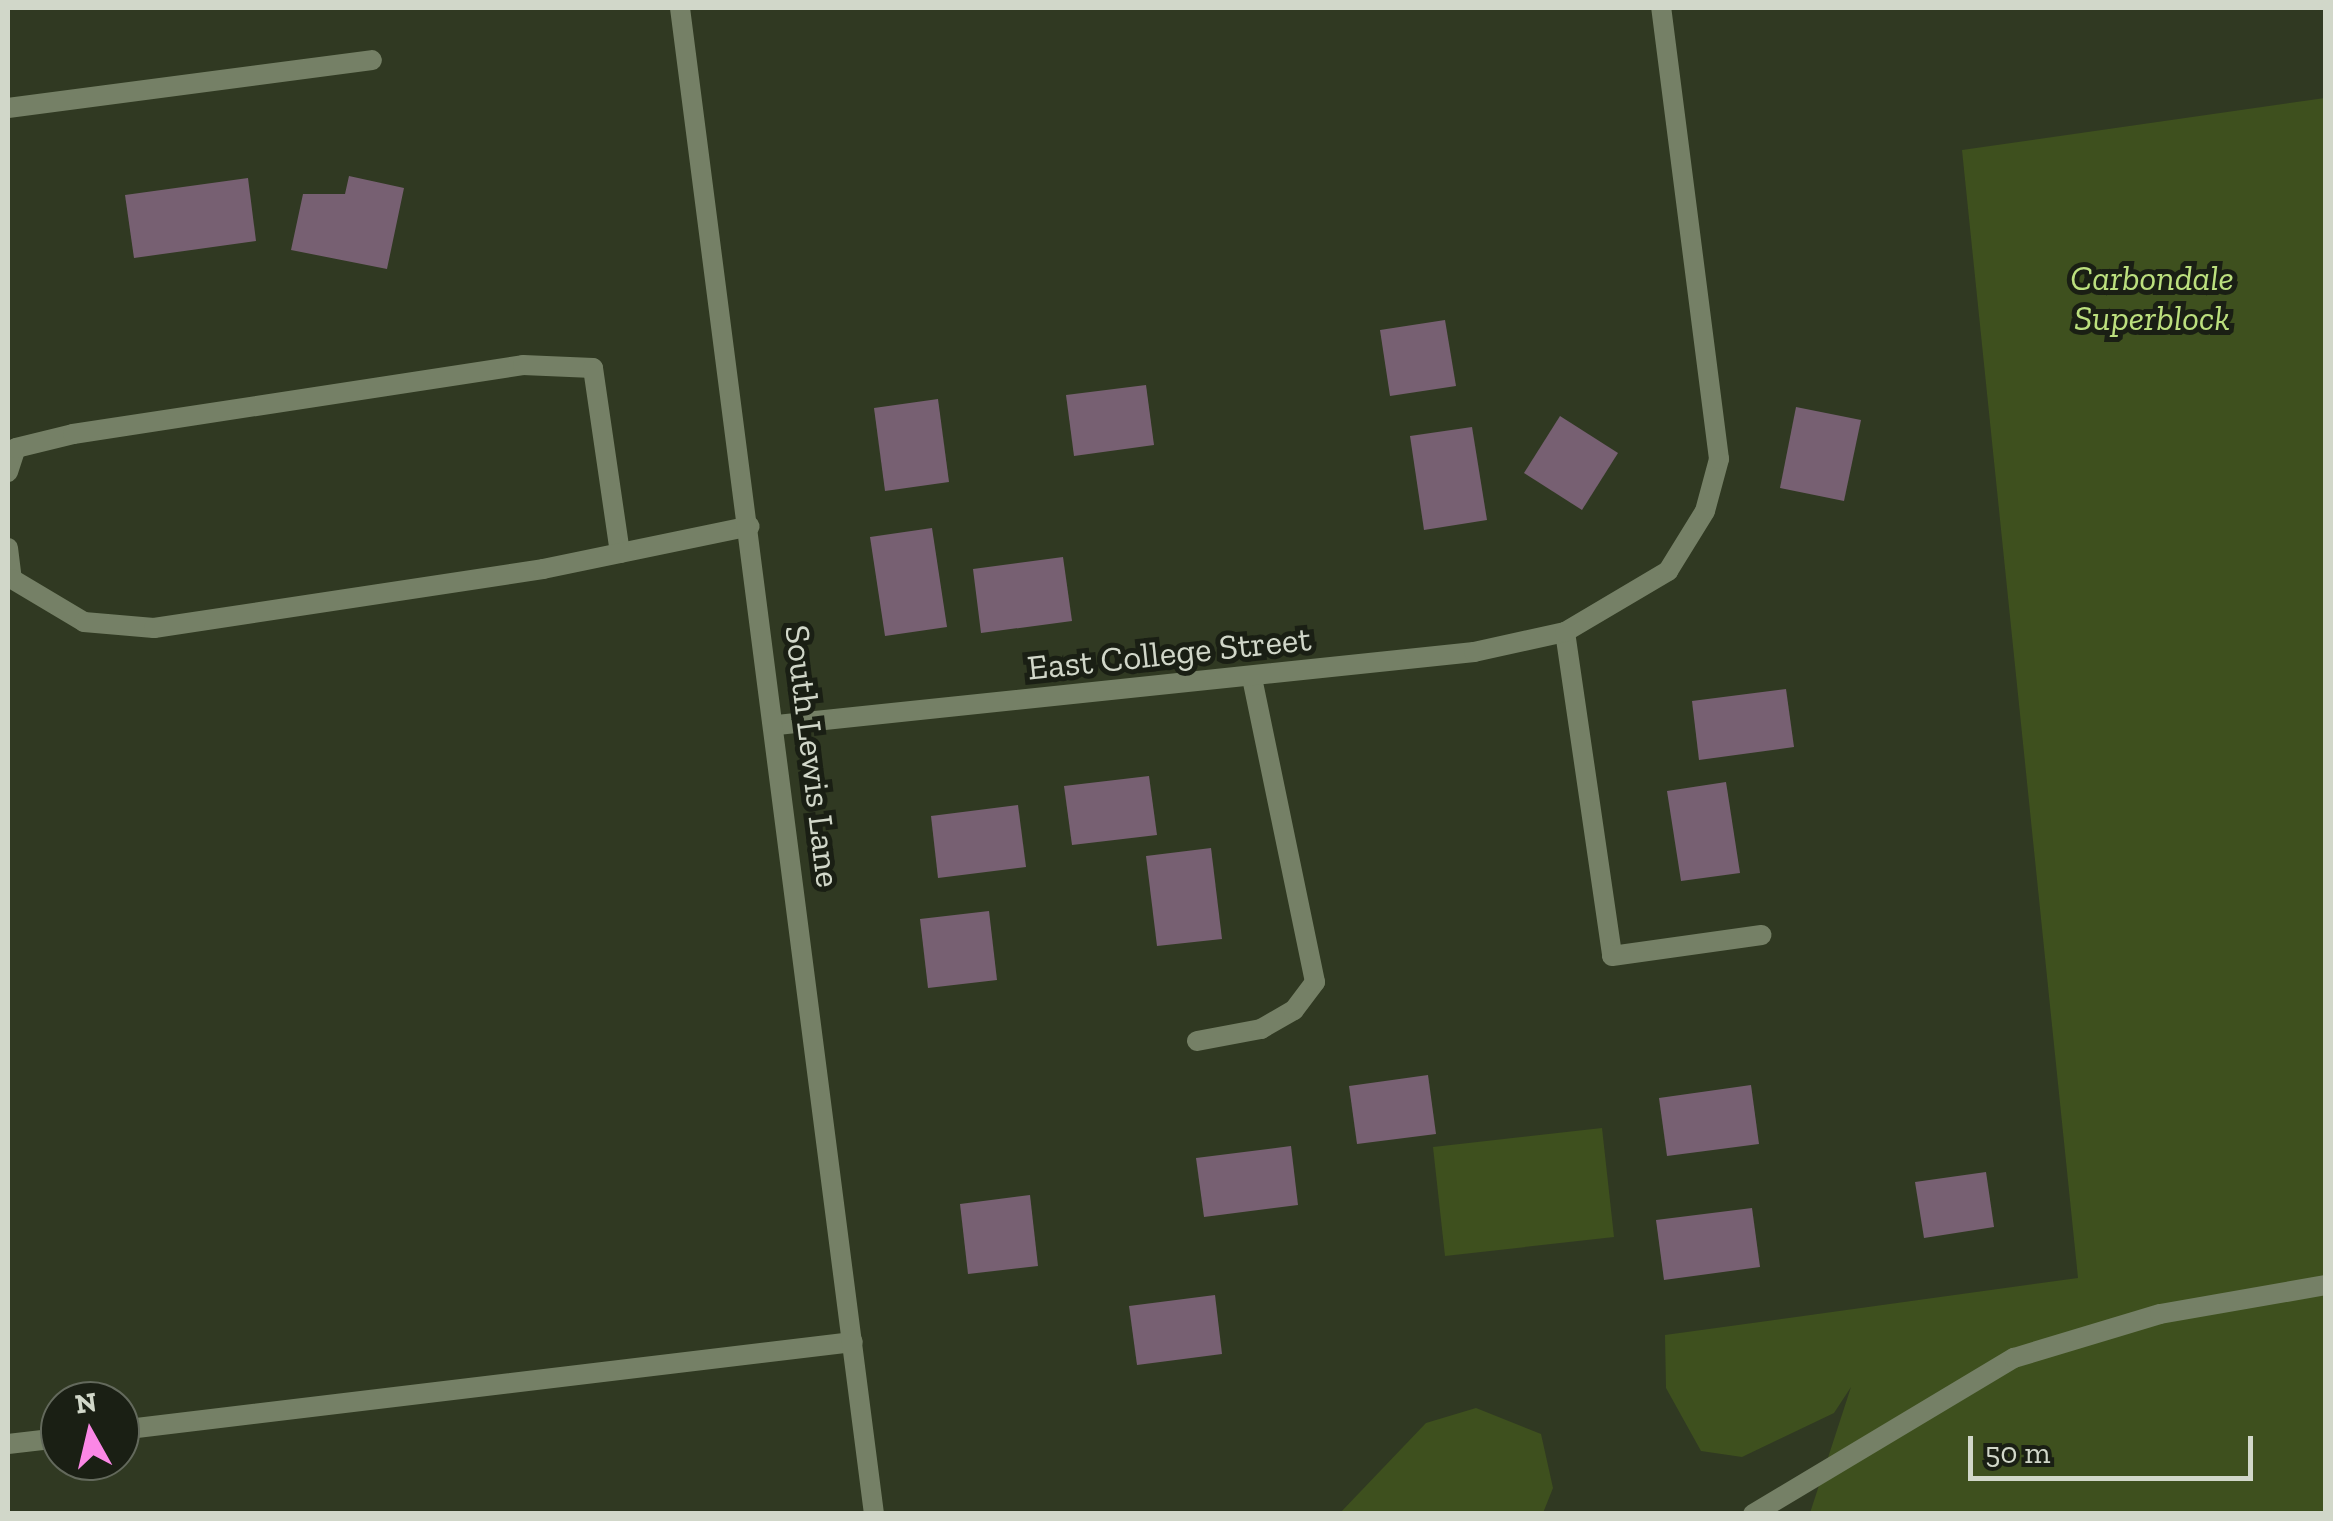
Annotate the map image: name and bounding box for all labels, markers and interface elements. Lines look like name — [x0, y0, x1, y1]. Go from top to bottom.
park label: Carbondale Superblock — [2070, 257, 2234, 339]
street label: East College Street — [1025, 617, 1313, 689]
street label: South Lewis Lane — [776, 622, 850, 890]
north arrow — [40, 1381, 140, 1481]
text: N — [73, 1385, 99, 1421]
scale bar — [1973, 1416, 2258, 1478]
text: 50 m — [1985, 1435, 2050, 1471]

